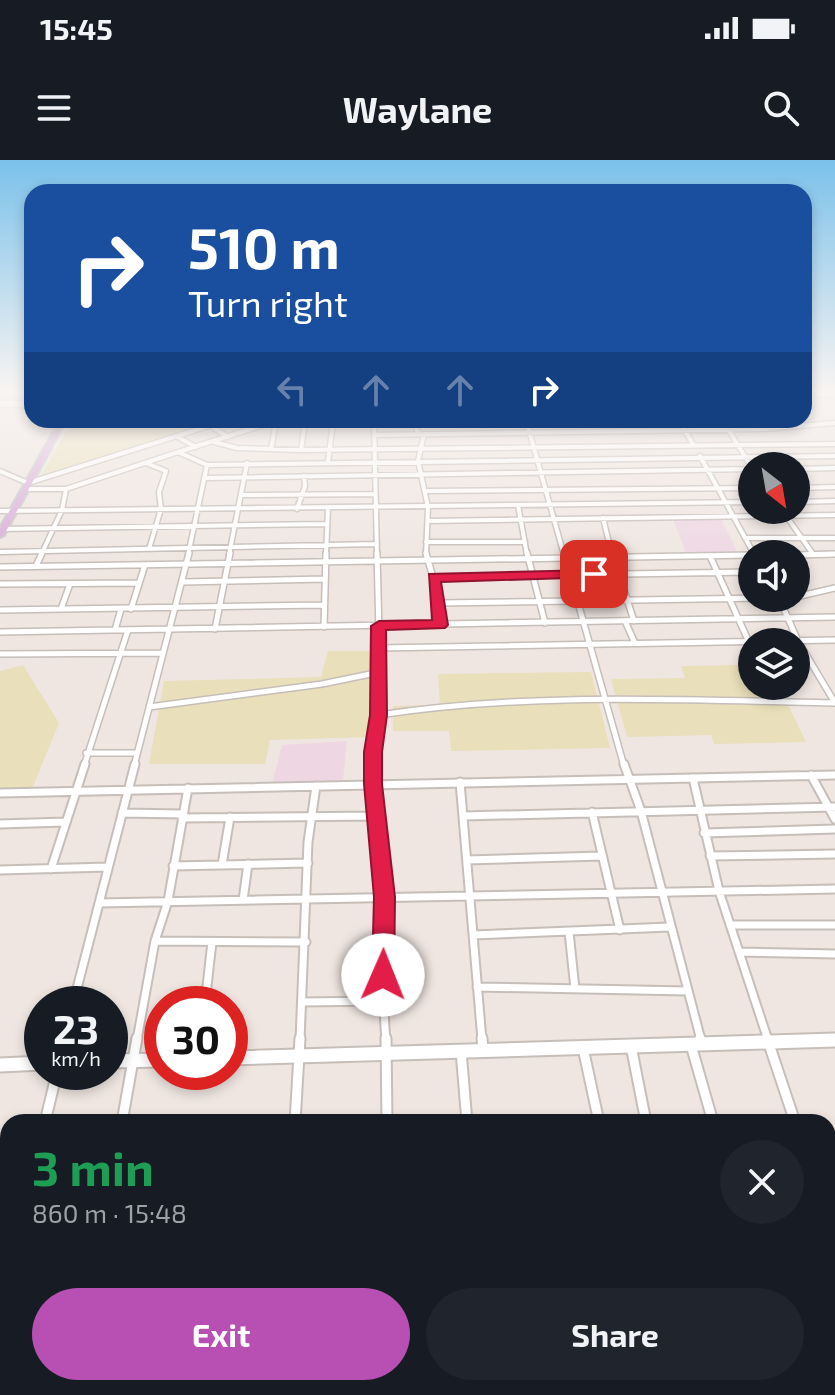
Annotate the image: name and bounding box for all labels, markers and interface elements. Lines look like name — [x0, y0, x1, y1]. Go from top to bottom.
text: 15:45 — [40, 10, 113, 46]
icon: menu — [32, 86, 76, 130]
icon: search — [759, 86, 803, 130]
text: Waylane — [343, 87, 492, 130]
text: 510 m — [188, 213, 340, 280]
icon: right — [56, 216, 160, 320]
text: Turn right — [188, 281, 348, 324]
icon: left — [270, 368, 314, 412]
icon: ahead — [354, 368, 398, 412]
icon: ahead — [438, 368, 482, 412]
icon: right — [522, 368, 566, 412]
north arrow — [738, 452, 810, 524]
map controls — [738, 452, 810, 700]
pin — [560, 540, 628, 608]
button: sound — [738, 540, 810, 612]
icon: arrive — [572, 552, 616, 596]
button: layers — [738, 628, 810, 700]
position arrow — [341, 933, 425, 1017]
speed limit sign: 30 — [144, 986, 248, 1090]
text: 23 — [53, 1004, 99, 1052]
text: km/h — [51, 1046, 101, 1070]
text: 3 min — [32, 1138, 154, 1196]
button: close — [720, 1140, 804, 1224]
text: 860 m · 15:48 — [32, 1197, 187, 1228]
button: Exit — [32, 1288, 410, 1380]
button: Share — [426, 1288, 804, 1380]

